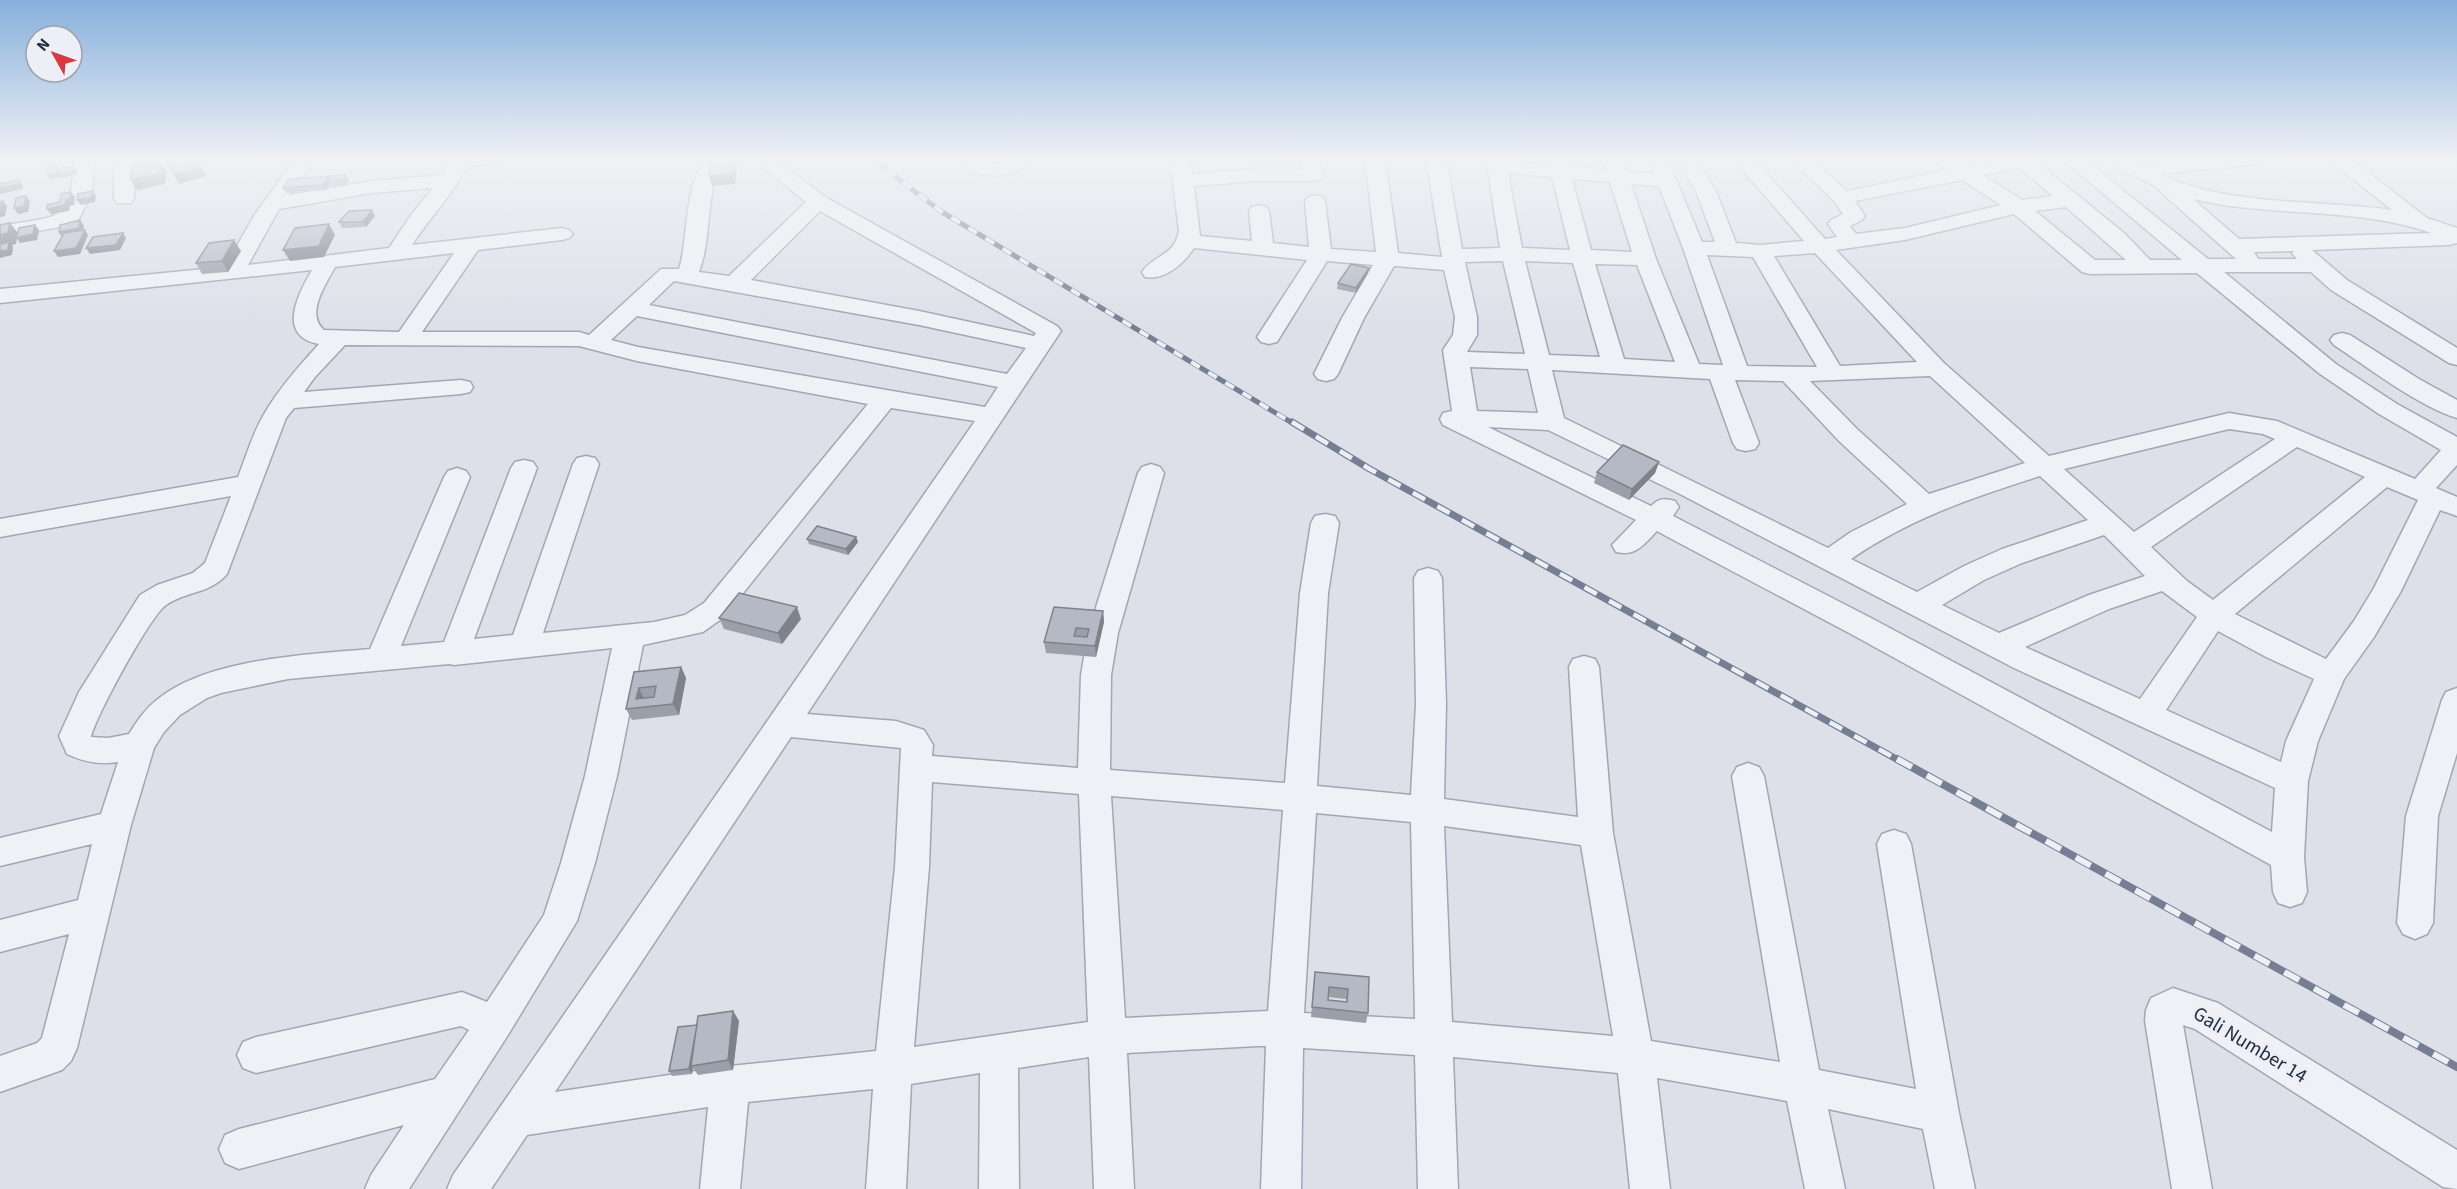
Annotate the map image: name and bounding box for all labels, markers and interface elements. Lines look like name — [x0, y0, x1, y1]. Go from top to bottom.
north arrow — [24, 24, 84, 84]
text: N — [31, 34, 55, 56]
street label: Gali Number 14 — [2188, 1000, 2312, 1090]

